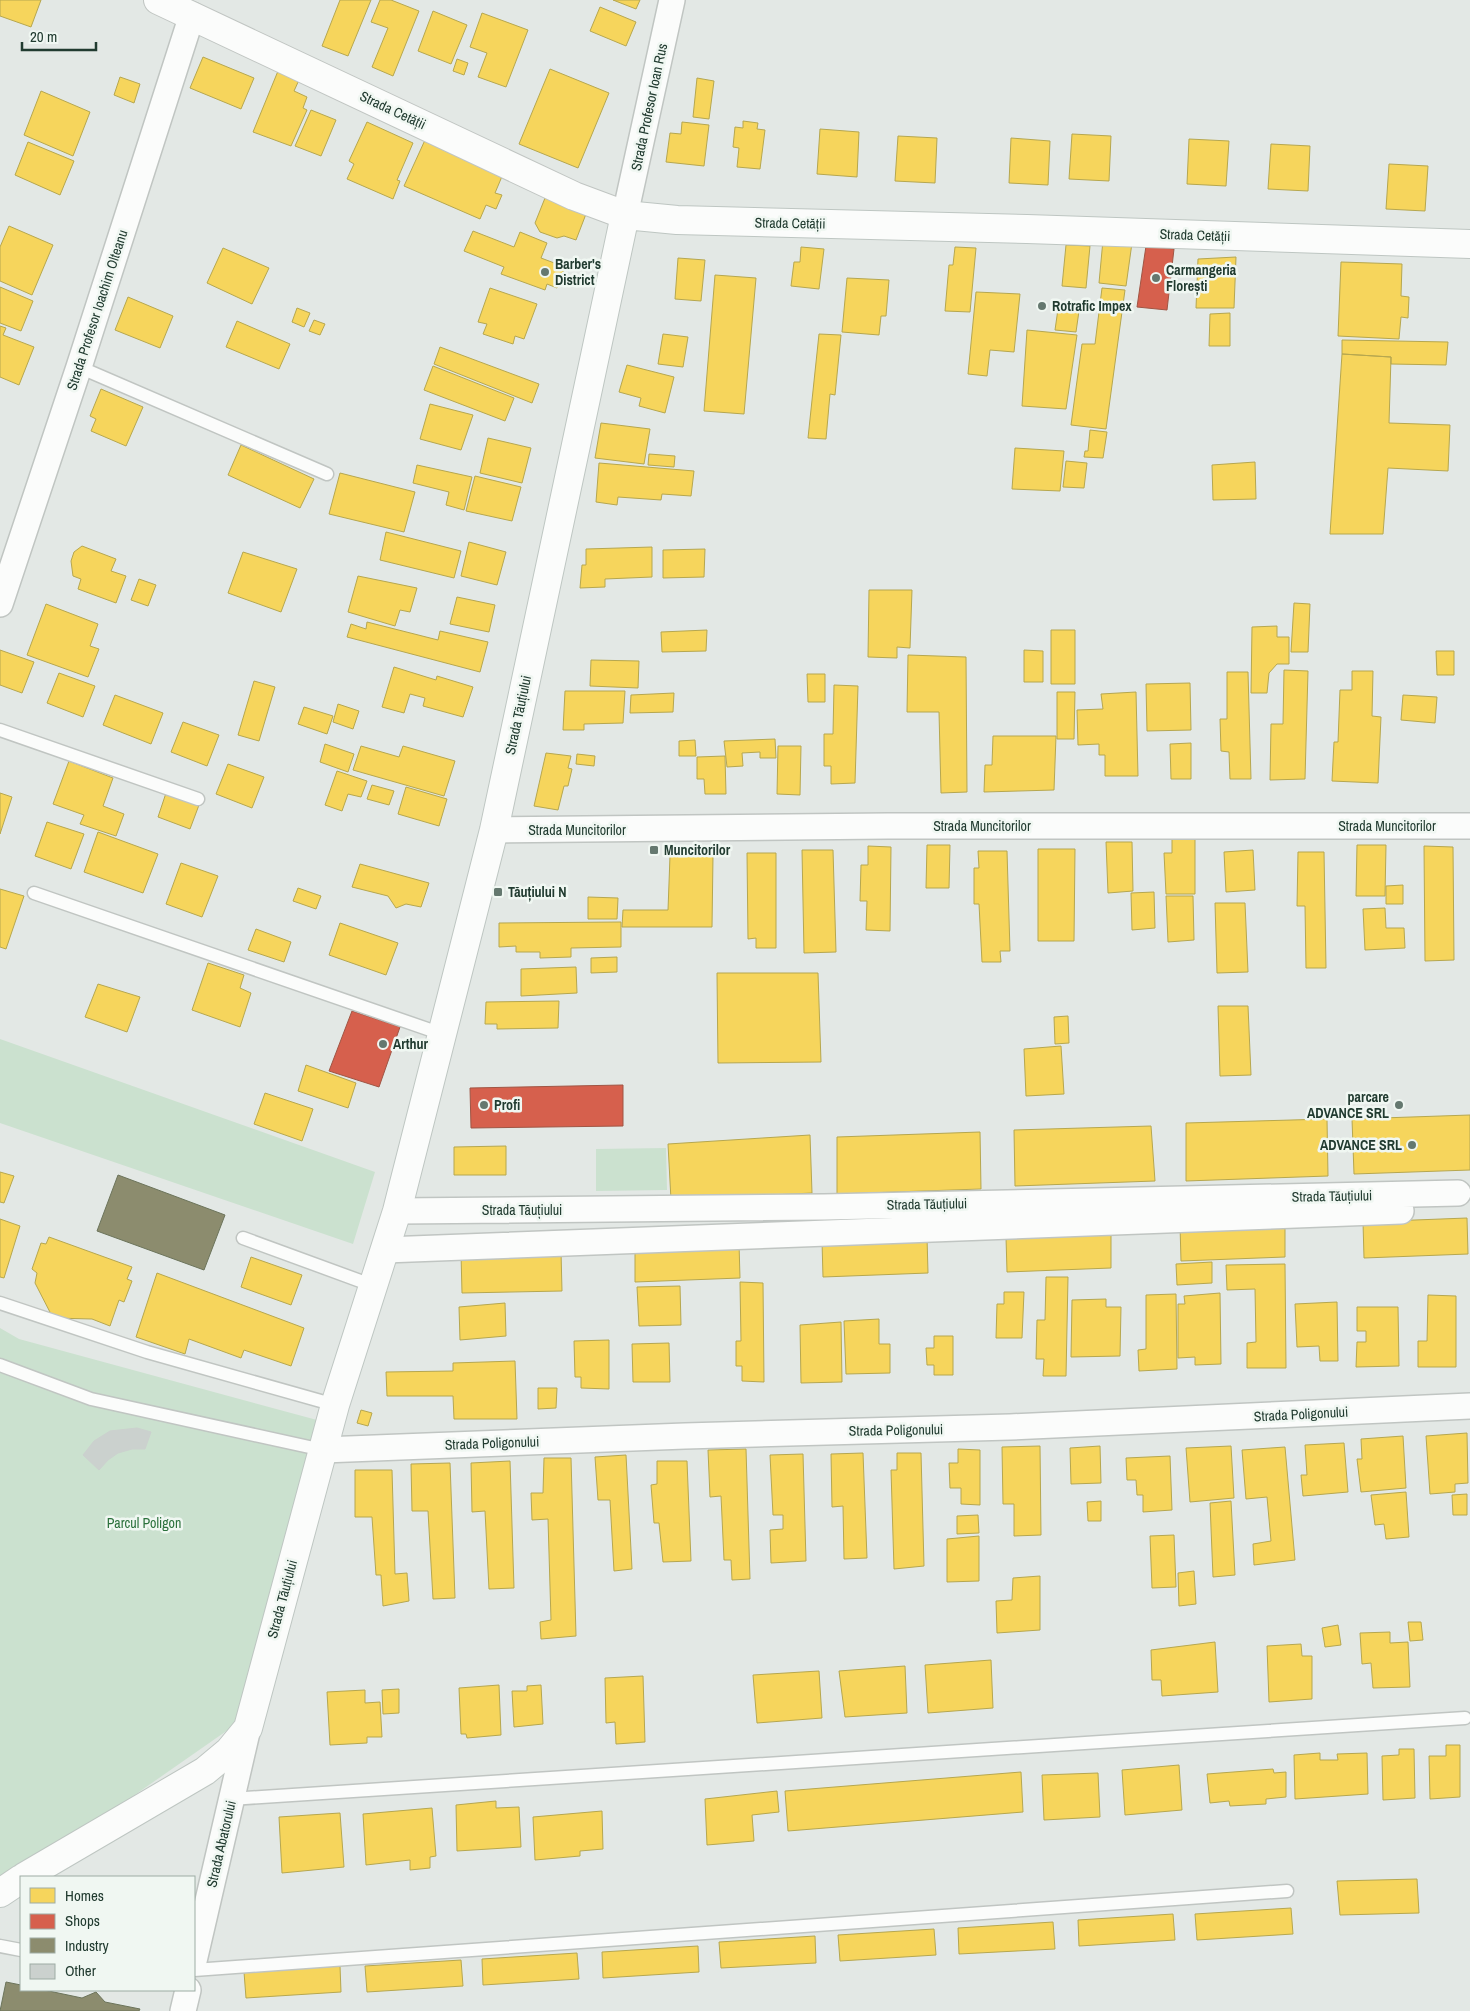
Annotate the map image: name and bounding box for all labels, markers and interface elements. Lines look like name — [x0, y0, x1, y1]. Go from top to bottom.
scale bar — [22, 20, 96, 52]
text: 20 m — [30, 26, 57, 47]
street label: Strada Profesor Ioan Rus — [627, 42, 671, 172]
street label: Strada Cetății — [357, 87, 429, 133]
street label: Strada Cetății — [754, 213, 826, 233]
street label: Strada Cetății — [1159, 225, 1231, 245]
street label: Strada Profesor Ioachim Olteanu — [63, 227, 131, 393]
place label: Barber's District — [555, 255, 601, 289]
place label: Carmangeria Florești — [1166, 261, 1237, 296]
marker: Barber's District — [539, 266, 551, 278]
marker: Carmangeria Florești — [1150, 272, 1162, 284]
place label: Rotrafic Impex — [1052, 297, 1132, 315]
marker: Rotrafic Impex — [1036, 300, 1048, 312]
street label: Strada Tăuțiului — [501, 674, 535, 756]
street label: Strada Muncitorilor — [933, 817, 1031, 835]
street label: Strada Muncitorilor — [1338, 817, 1436, 835]
street label: Strada Muncitorilor — [528, 821, 626, 839]
place label: Muncitorilor — [664, 841, 731, 859]
marker: Muncitorilor — [648, 844, 660, 856]
place label: Tăuțiului N — [508, 883, 566, 902]
marker: Tăuțiului N — [492, 886, 504, 898]
place label: Arthur — [393, 1035, 429, 1053]
marker: Arthur — [377, 1038, 389, 1050]
place label: parcare ADVANCE SRL — [1307, 1088, 1389, 1122]
place label: Profi — [494, 1096, 520, 1114]
marker: Profi — [478, 1099, 490, 1111]
marker: parcare ADVANCE SRL — [1393, 1099, 1405, 1111]
place label: ADVANCE SRL — [1320, 1136, 1402, 1154]
marker: ADVANCE SRL — [1406, 1139, 1418, 1151]
street label: Strada Tăuțiului — [1292, 1186, 1372, 1206]
street label: Strada Tăuțiului — [887, 1194, 967, 1214]
street label: Strada Tăuțiului — [482, 1201, 562, 1219]
street label: Strada Poligonului — [1253, 1403, 1349, 1425]
street label: Strada Poligonului — [849, 1420, 943, 1440]
street label: Strada Poligonului — [444, 1432, 540, 1454]
park label: Parcul Poligon — [107, 1514, 181, 1532]
street label: Strada Tăuțiului — [263, 1558, 301, 1640]
street label: Strada Abatorului — [202, 1799, 240, 1889]
legend — [20, 1876, 195, 1991]
text: Homes — [65, 1885, 104, 1906]
text: Shops — [65, 1910, 100, 1931]
text: Industry — [65, 1935, 110, 1956]
text: Other — [65, 1960, 96, 1981]

